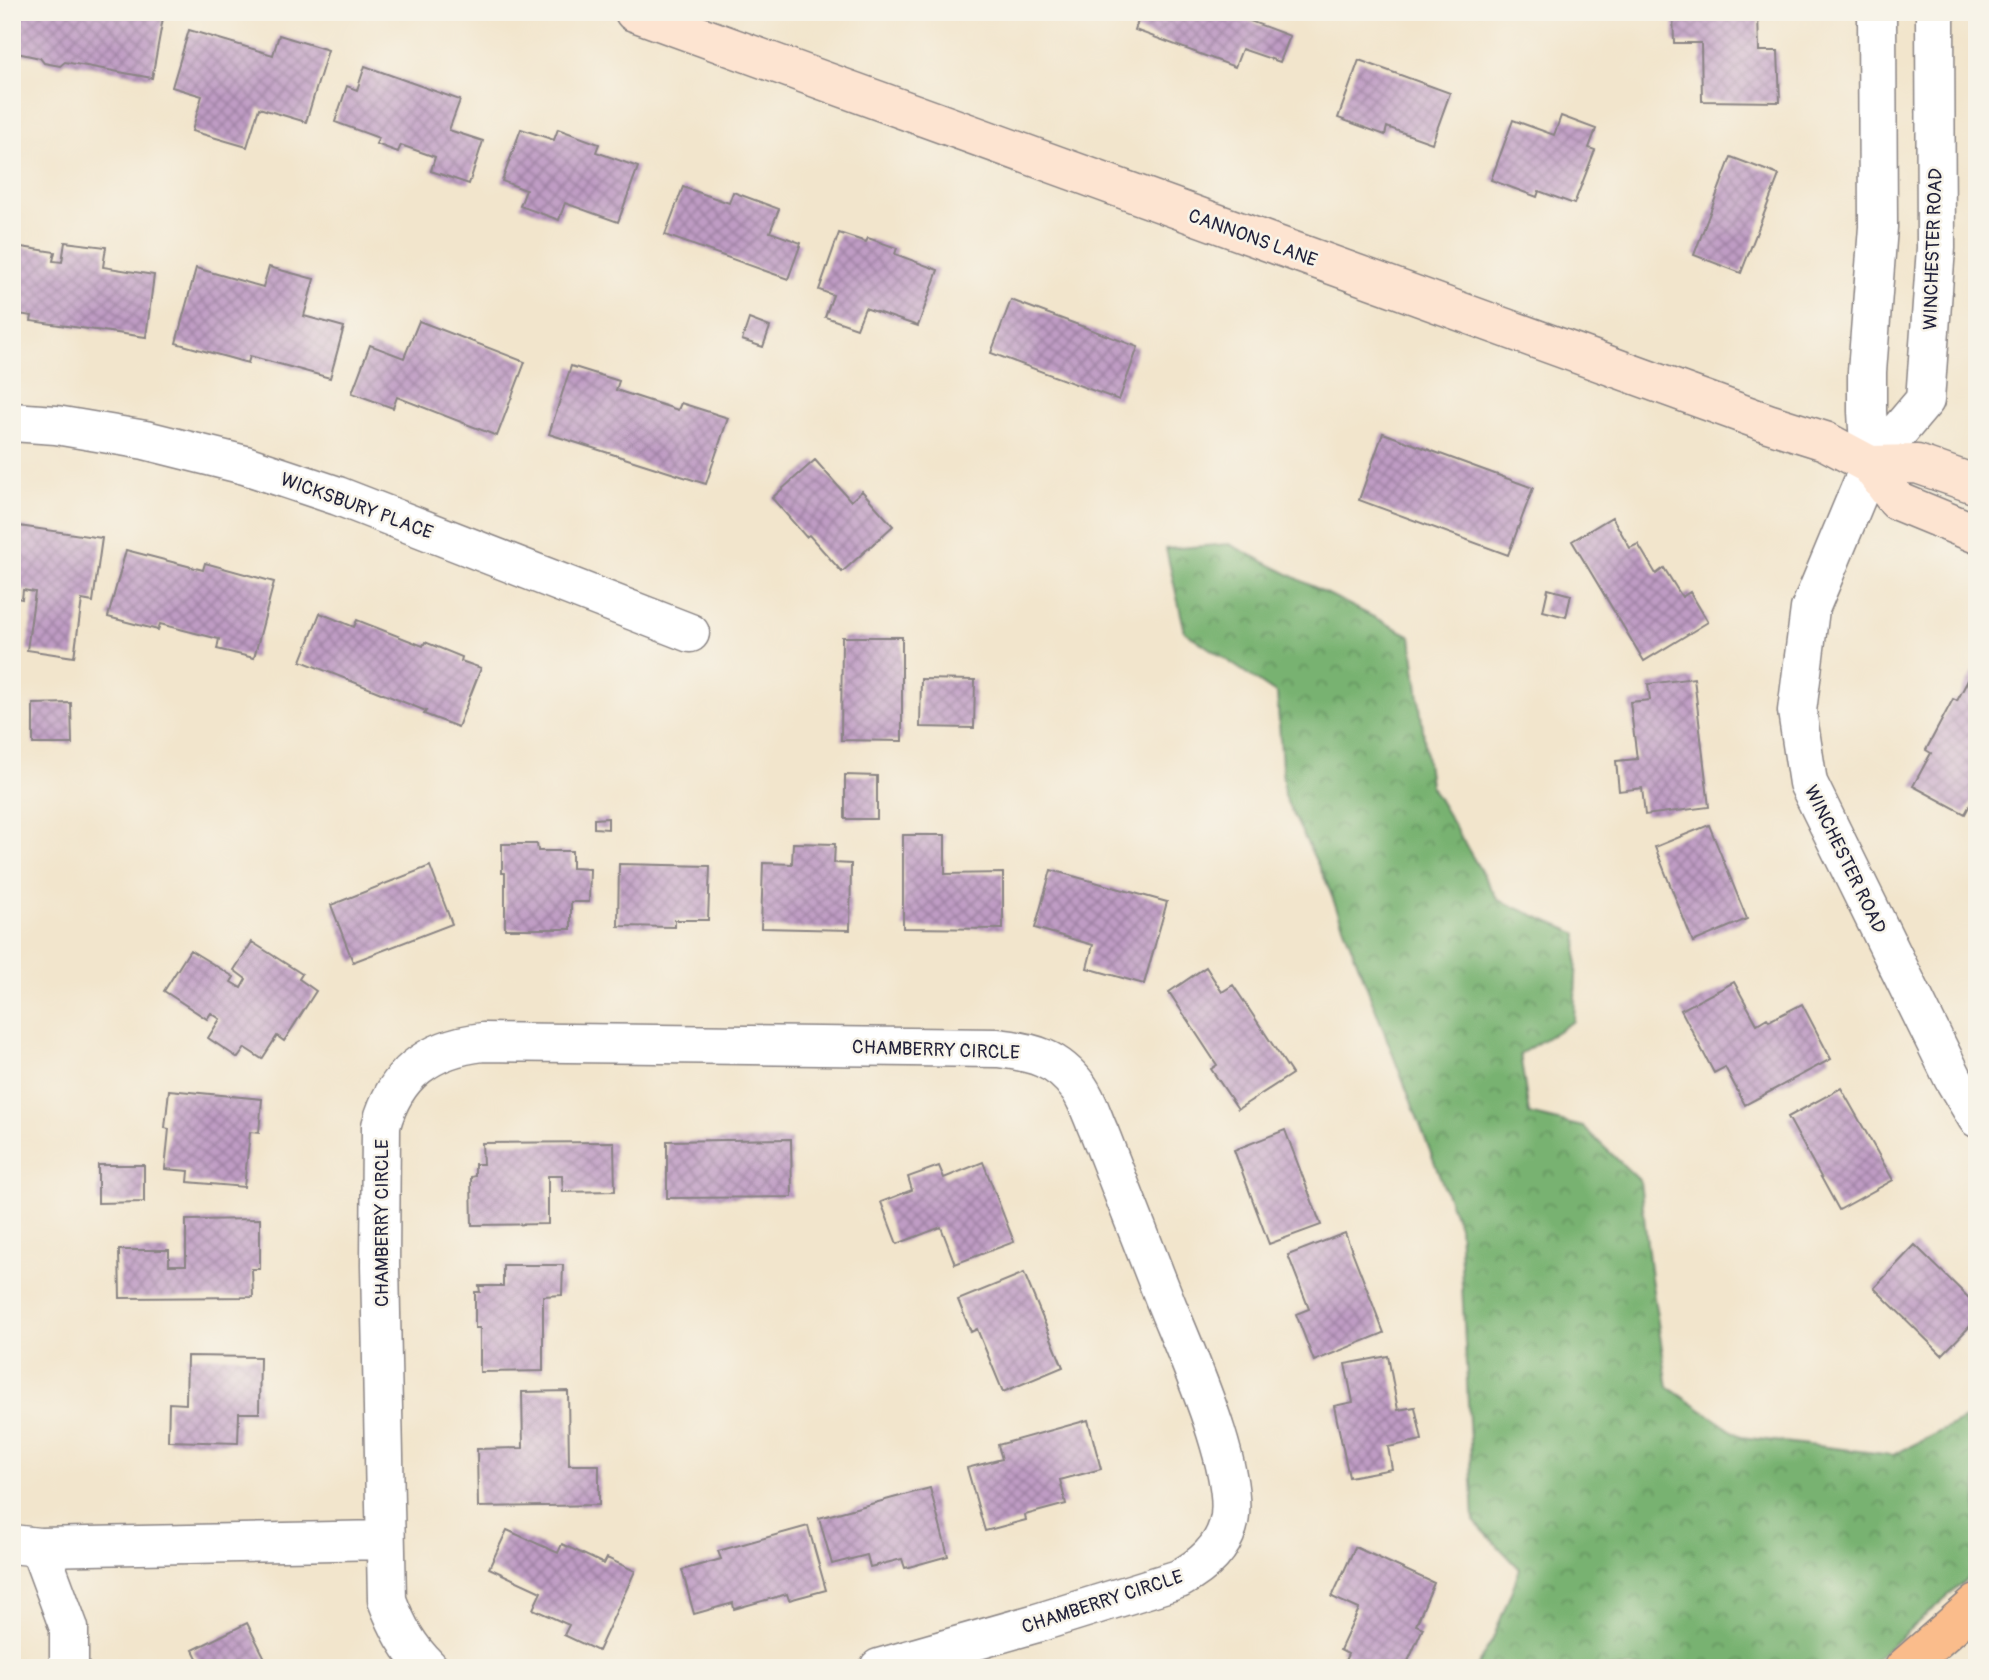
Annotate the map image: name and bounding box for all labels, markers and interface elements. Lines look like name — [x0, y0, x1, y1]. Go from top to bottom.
street label: WINCHESTER ROAD — [1918, 168, 1948, 330]
street label: CANNONS LANE — [1185, 203, 1321, 272]
street label: WICKSBURY PLACE — [277, 467, 436, 545]
street label: WINCHESTER ROAD — [1799, 781, 1891, 938]
street label: CHAMBERRY CIRCLE — [852, 1035, 1020, 1065]
street label: CHAMBERRY CIRCLE — [370, 1139, 394, 1307]
street label: CHAMBERRY CIRCLE — [1019, 1565, 1186, 1639]

